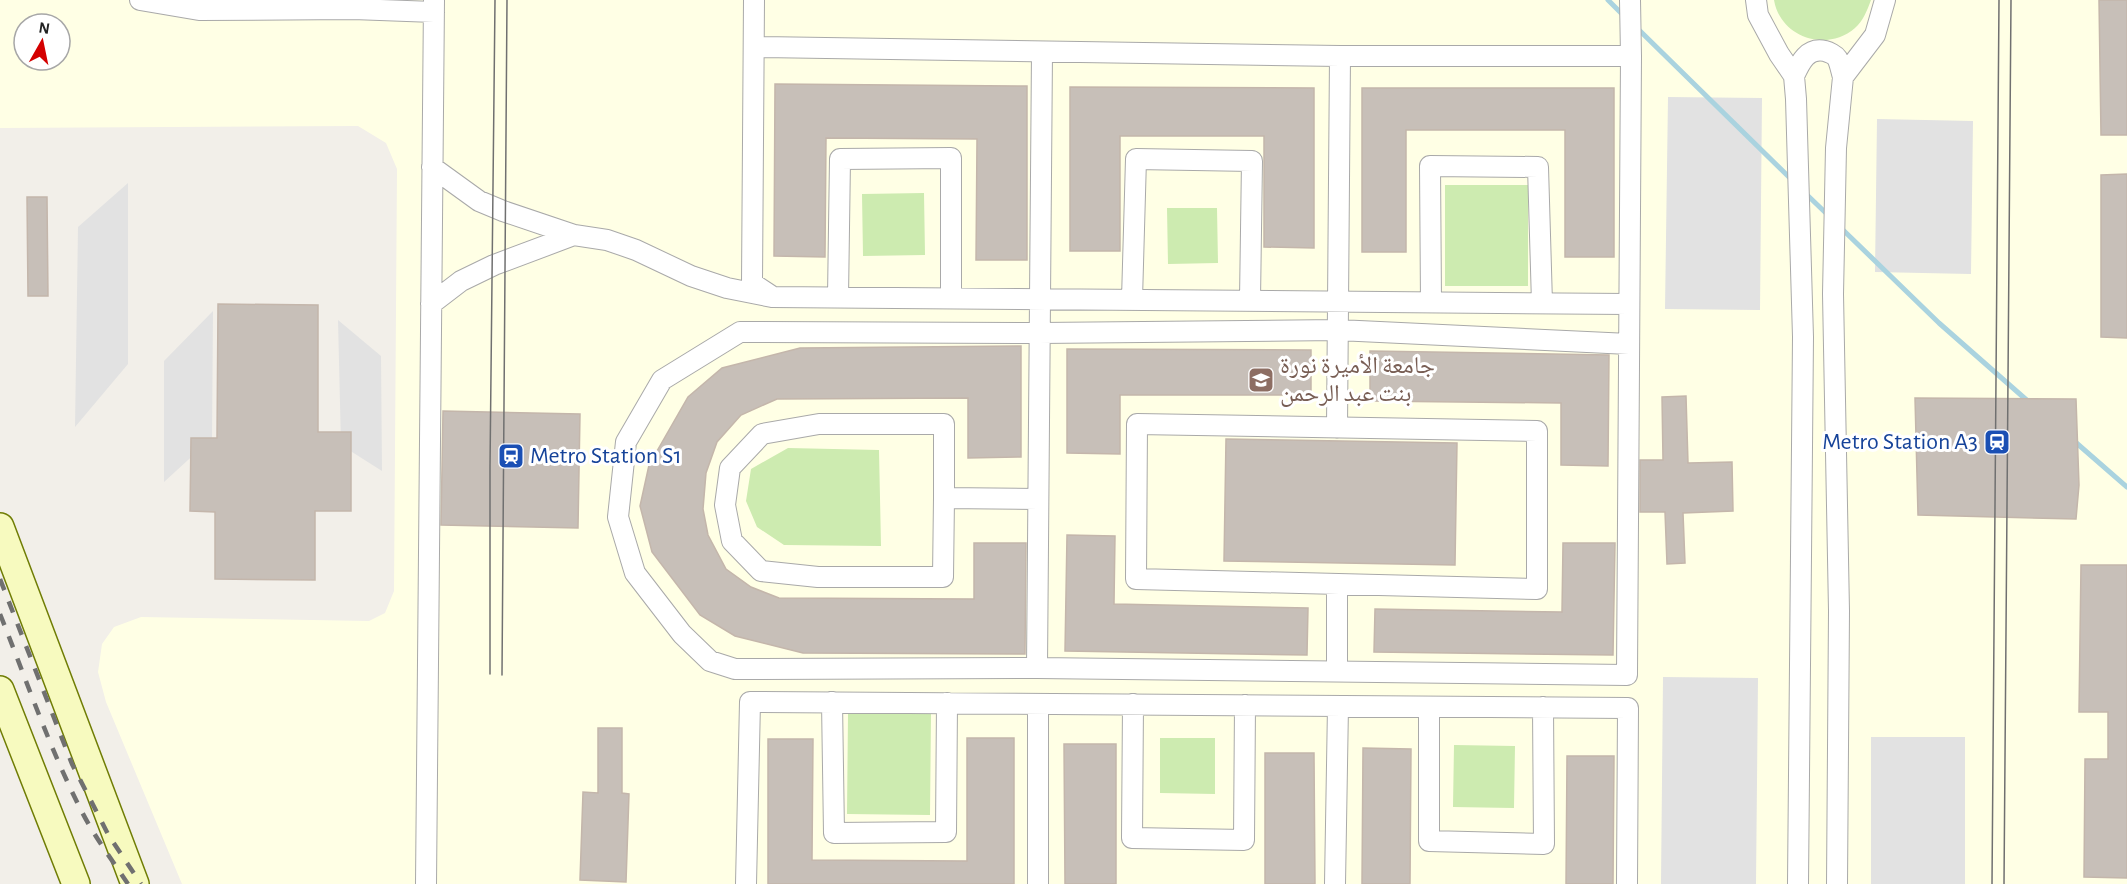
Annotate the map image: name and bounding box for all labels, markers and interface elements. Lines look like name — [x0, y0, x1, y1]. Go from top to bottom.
north arrow — [12, 12, 72, 72]
text: N — [37, 19, 51, 37]
place label: جامعة الأميرة نورة بنت عبد الرحمن — [1280, 354, 1435, 407]
school or university icon: جامعة الأميرة نورة بنت عبد الرحمن — [1246, 365, 1276, 395]
station icon: Metro Station A3 — [1982, 427, 2012, 457]
place label: Metro Station A3 — [1822, 430, 1978, 454]
station icon: Metro Station S1 — [496, 441, 526, 471]
place label: Metro Station S1 — [530, 444, 682, 468]

